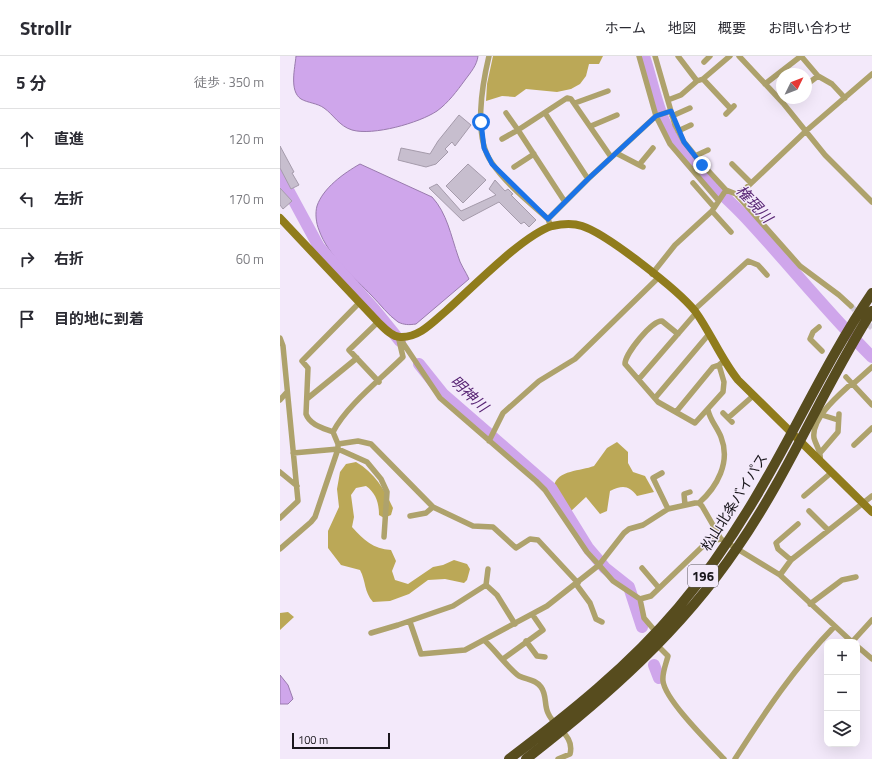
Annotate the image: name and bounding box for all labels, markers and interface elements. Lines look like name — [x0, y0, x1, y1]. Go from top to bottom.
text: Strollr — [20, 13, 72, 42]
text: ホーム — [604, 17, 646, 38]
text: 地図 — [668, 17, 696, 38]
text: 概要 — [718, 17, 746, 38]
text: お問い合わせ — [768, 17, 852, 38]
north arrow — [776, 68, 812, 104]
text: 5 分 — [16, 70, 46, 96]
text: 徒歩 · 350 m — [194, 72, 264, 92]
route start — [472, 113, 490, 131]
text: 直進 — [54, 127, 84, 150]
icon: ahead — [16, 128, 38, 150]
text: 120 m — [228, 129, 264, 149]
route end — [693, 156, 711, 174]
water label: 権現川 — [731, 179, 779, 229]
text: 左折 — [54, 187, 84, 210]
icon: left — [16, 188, 38, 210]
text: 170 m — [228, 189, 264, 209]
text: 右折 — [54, 247, 84, 270]
icon: right — [16, 248, 38, 270]
text: 60 m — [236, 249, 264, 269]
text: 目的地に到着 — [54, 307, 144, 330]
icon: arrive — [16, 308, 38, 330]
water label: 明神川 — [445, 370, 495, 419]
street label: 松山北条バイパス — [695, 449, 772, 555]
road number: 196 — [688, 565, 718, 587]
map controls — [824, 639, 860, 747]
button: + — [824, 639, 860, 675]
button: − — [824, 675, 860, 711]
button: layers — [824, 711, 860, 747]
scale bar — [292, 731, 390, 750]
text: 100 m — [298, 732, 328, 748]

